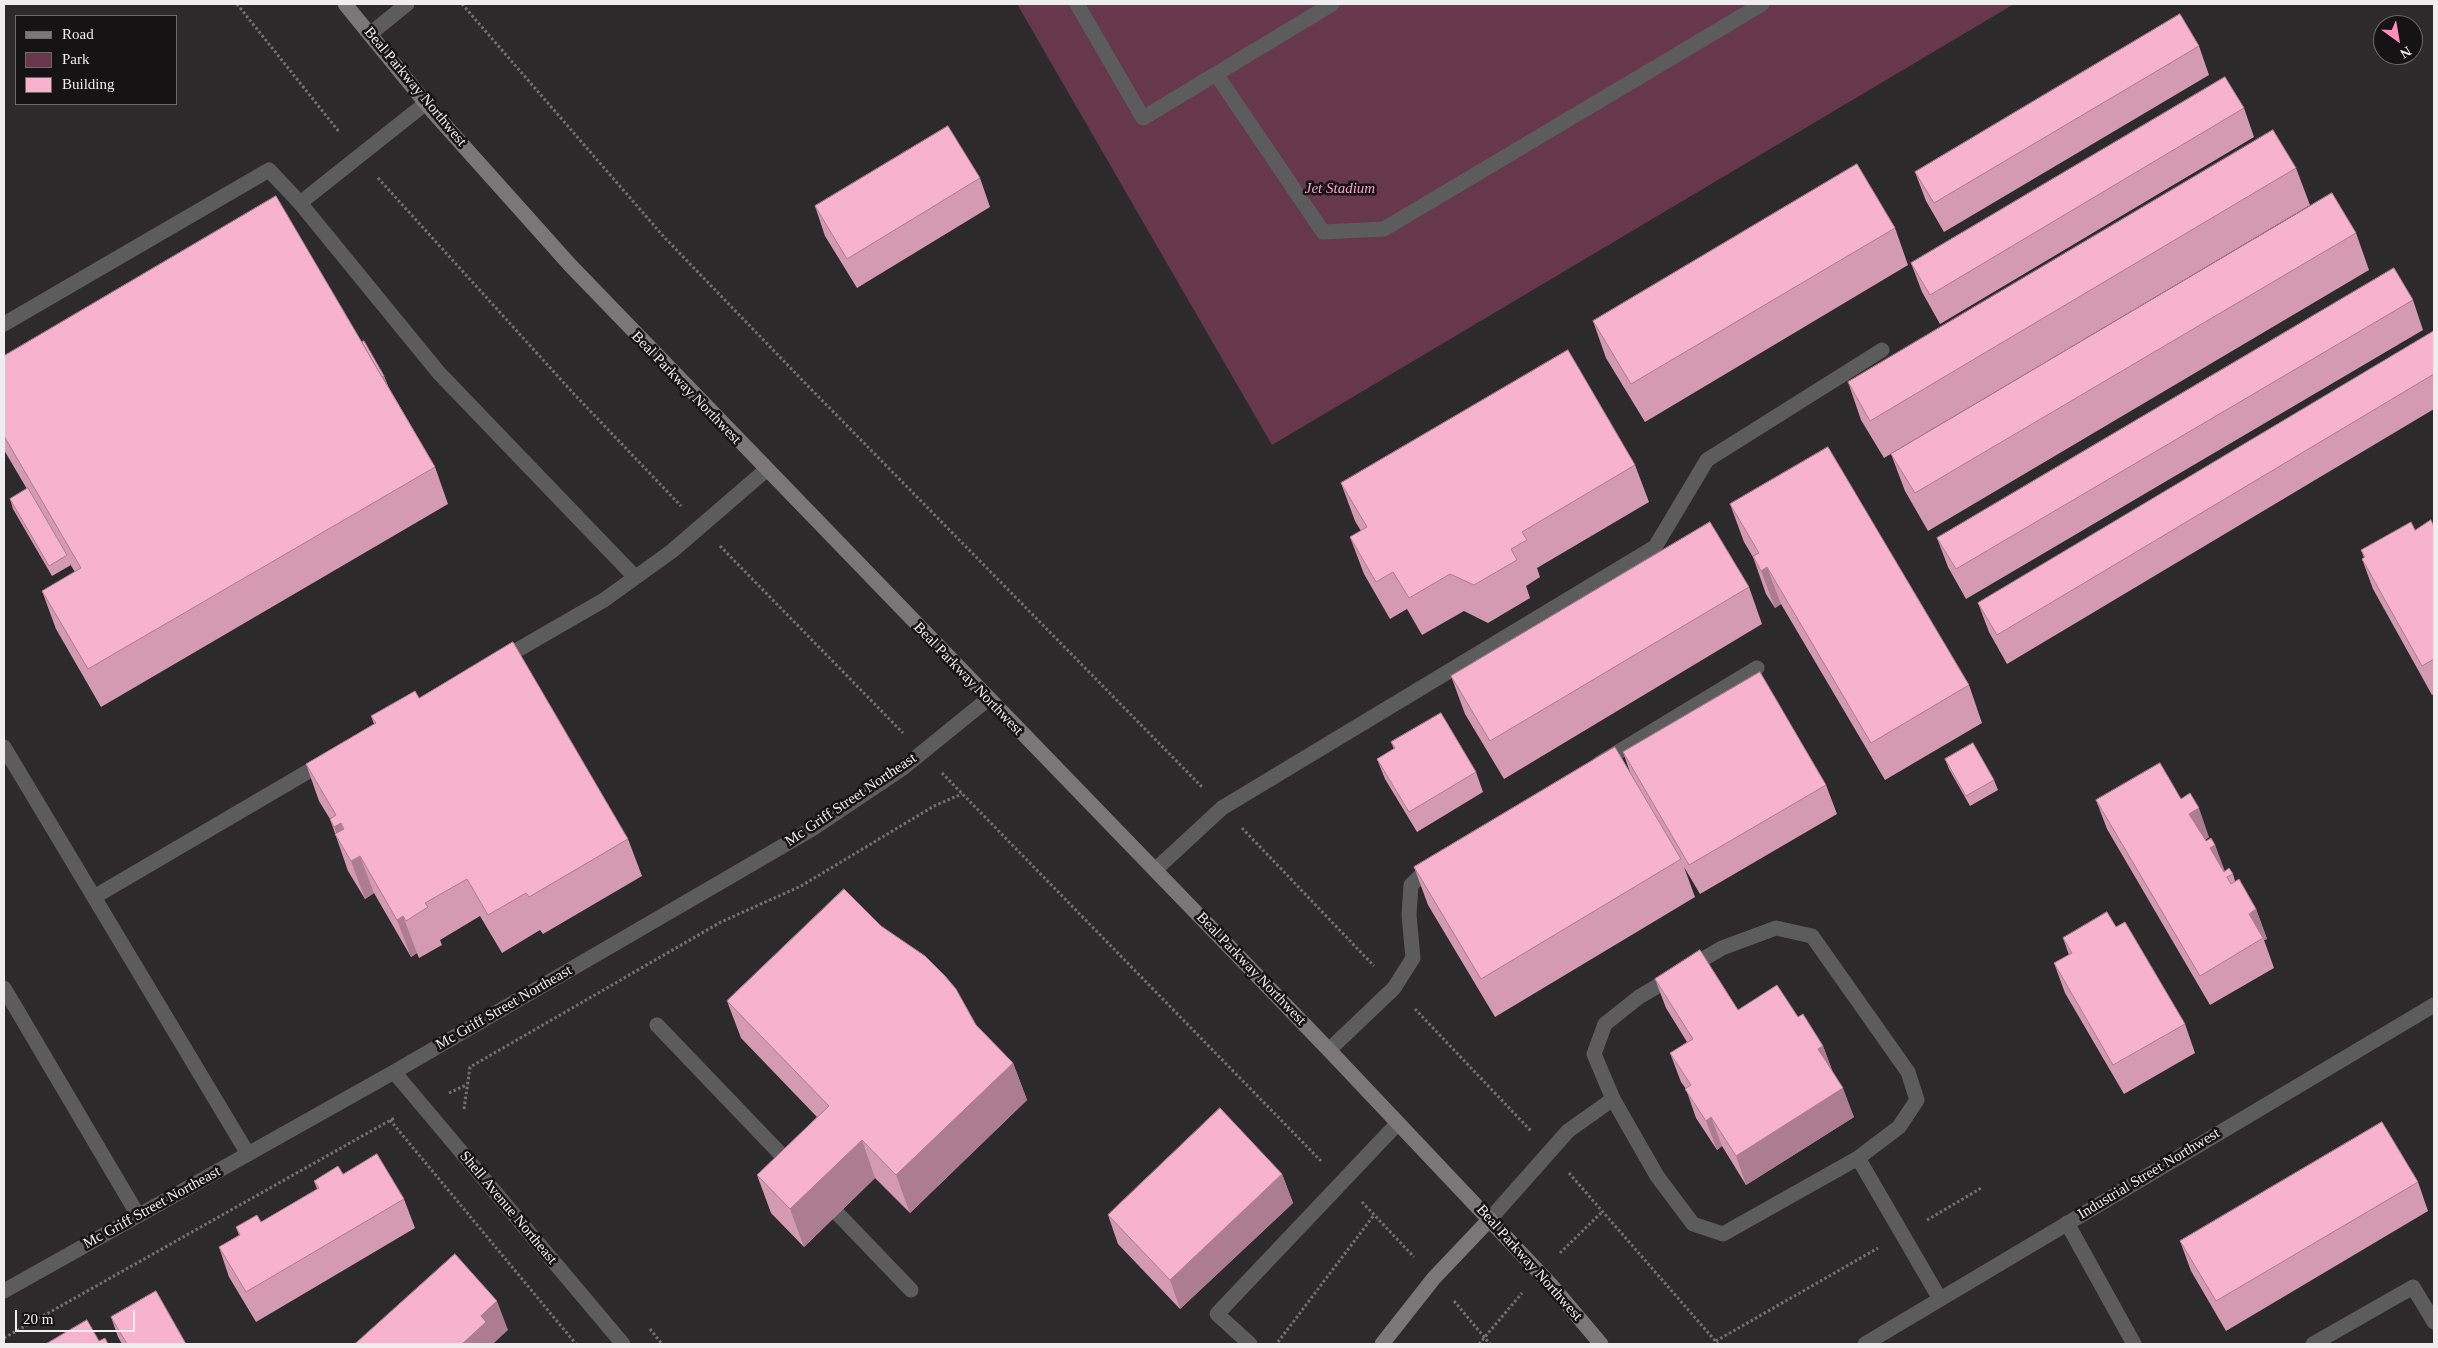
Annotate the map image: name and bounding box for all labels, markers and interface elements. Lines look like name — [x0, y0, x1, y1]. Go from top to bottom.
legend — [15, 15, 178, 105]
north arrow — [2373, 15, 2423, 65]
street label: Beal Parkway Northwest — [360, 24, 470, 150]
text: Road — [62, 26, 94, 42]
text: N — [2397, 43, 2414, 61]
text: Park — [62, 51, 90, 67]
text: Building — [62, 76, 115, 92]
park label: Jet Stadium — [1305, 180, 1375, 198]
street label: Beal Parkway Northwest — [627, 328, 745, 448]
street label: Beal Parkway Northwest — [909, 619, 1027, 739]
street label: Mc Griff Street Northeast — [782, 749, 920, 851]
street label: Beal Parkway Northwest — [1192, 909, 1310, 1029]
street label: Mc Griff Street Northeast — [433, 962, 575, 1054]
street label: Industrial Street Northwest — [2075, 1124, 2223, 1224]
street label: Shell Avenue Northeast — [455, 1148, 561, 1268]
street label: Mc Griff Street Northeast — [80, 1163, 224, 1253]
street label: Beal Parkway Northwest — [1472, 1201, 1586, 1325]
scale bar — [18, 1300, 138, 1332]
text: 20 m — [23, 1311, 53, 1327]

